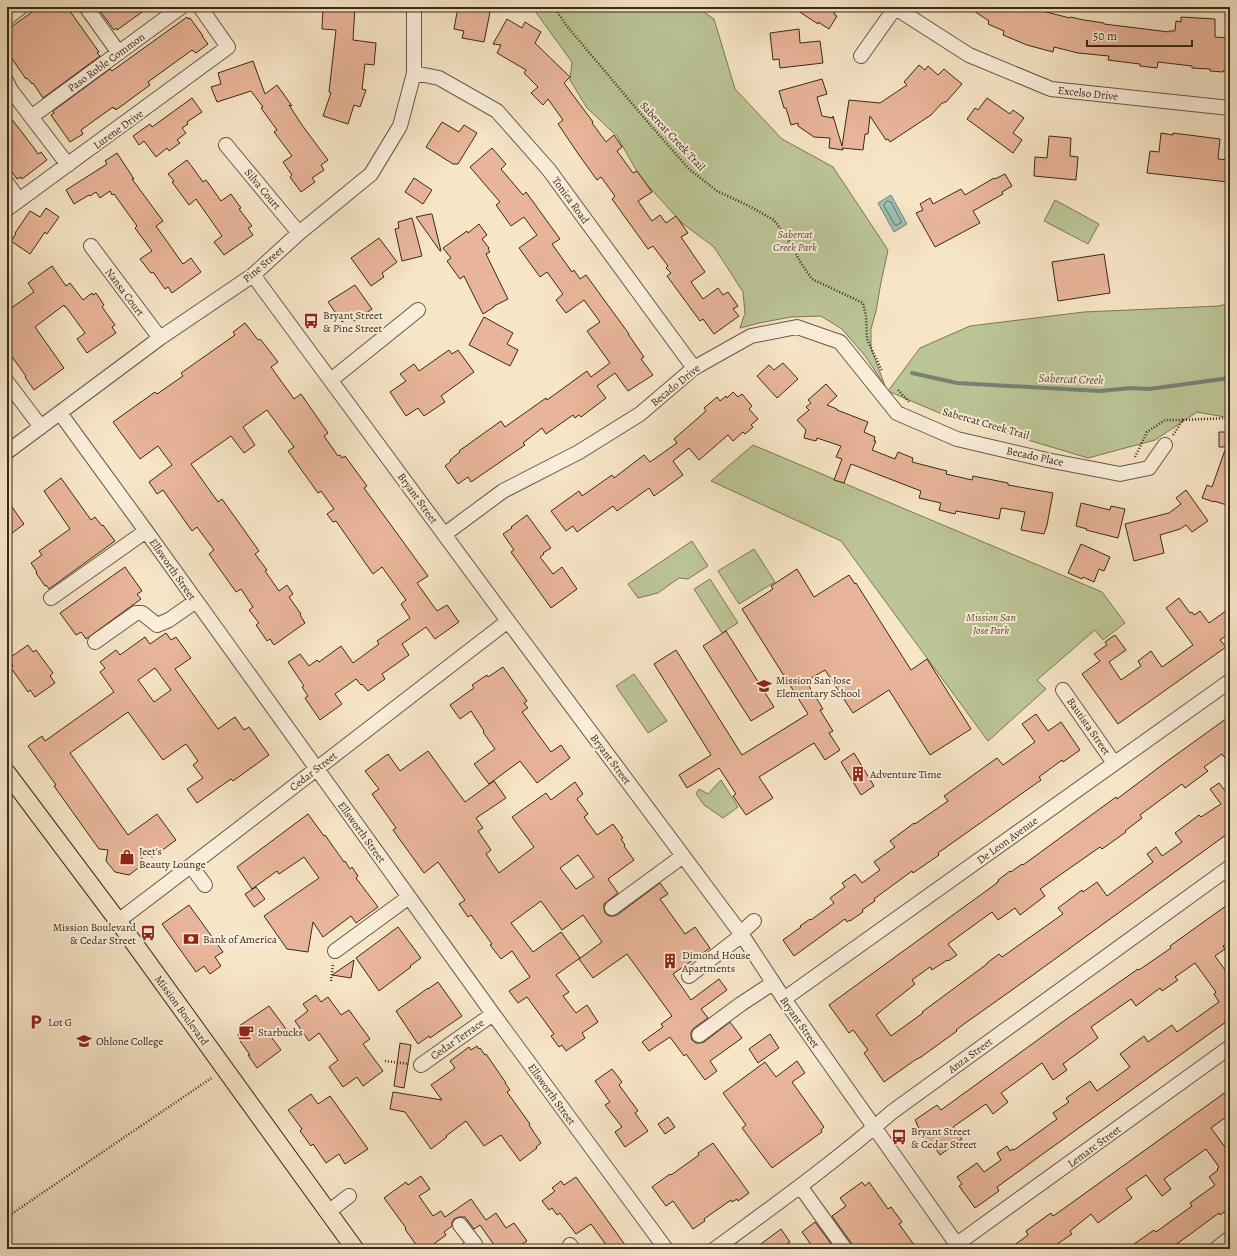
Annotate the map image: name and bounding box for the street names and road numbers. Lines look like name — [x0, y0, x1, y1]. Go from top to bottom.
street label: Paso Roble Common — [65, 29, 148, 96]
street label: Excelso Drive — [1057, 83, 1119, 104]
street label: Sabercat Creek Trail — [637, 98, 709, 175]
street label: Lurene Drive — [90, 106, 146, 153]
street label: Silva Court — [241, 166, 284, 213]
street label: Tonica Road — [548, 174, 593, 227]
street label: Pine Street — [240, 243, 287, 286]
street label: Nansa Court — [102, 265, 148, 320]
street label: Becado Drive — [648, 361, 703, 410]
street label: Sabercat Creek Trail — [941, 404, 1031, 443]
street label: Becado Place — [1005, 443, 1065, 470]
street label: Bryant Street — [394, 470, 441, 527]
street label: Ellsworth Street — [146, 535, 200, 603]
street label: Bautista Street — [1063, 695, 1114, 758]
street label: Bryant Street — [587, 731, 635, 788]
street label: Cedar Street — [287, 748, 340, 795]
street label: Ellsworth Street — [334, 799, 389, 866]
street label: De Leon Avenue — [974, 813, 1041, 868]
street label: Mission Boulevard — [151, 972, 212, 1048]
street label: Bryant Street — [776, 994, 823, 1051]
street label: Cedar Terrace — [428, 1015, 487, 1063]
street label: Anza Street — [944, 1034, 996, 1077]
street label: Ellsworth Street — [524, 1061, 579, 1128]
street label: Lemarc Street — [1064, 1122, 1124, 1171]

